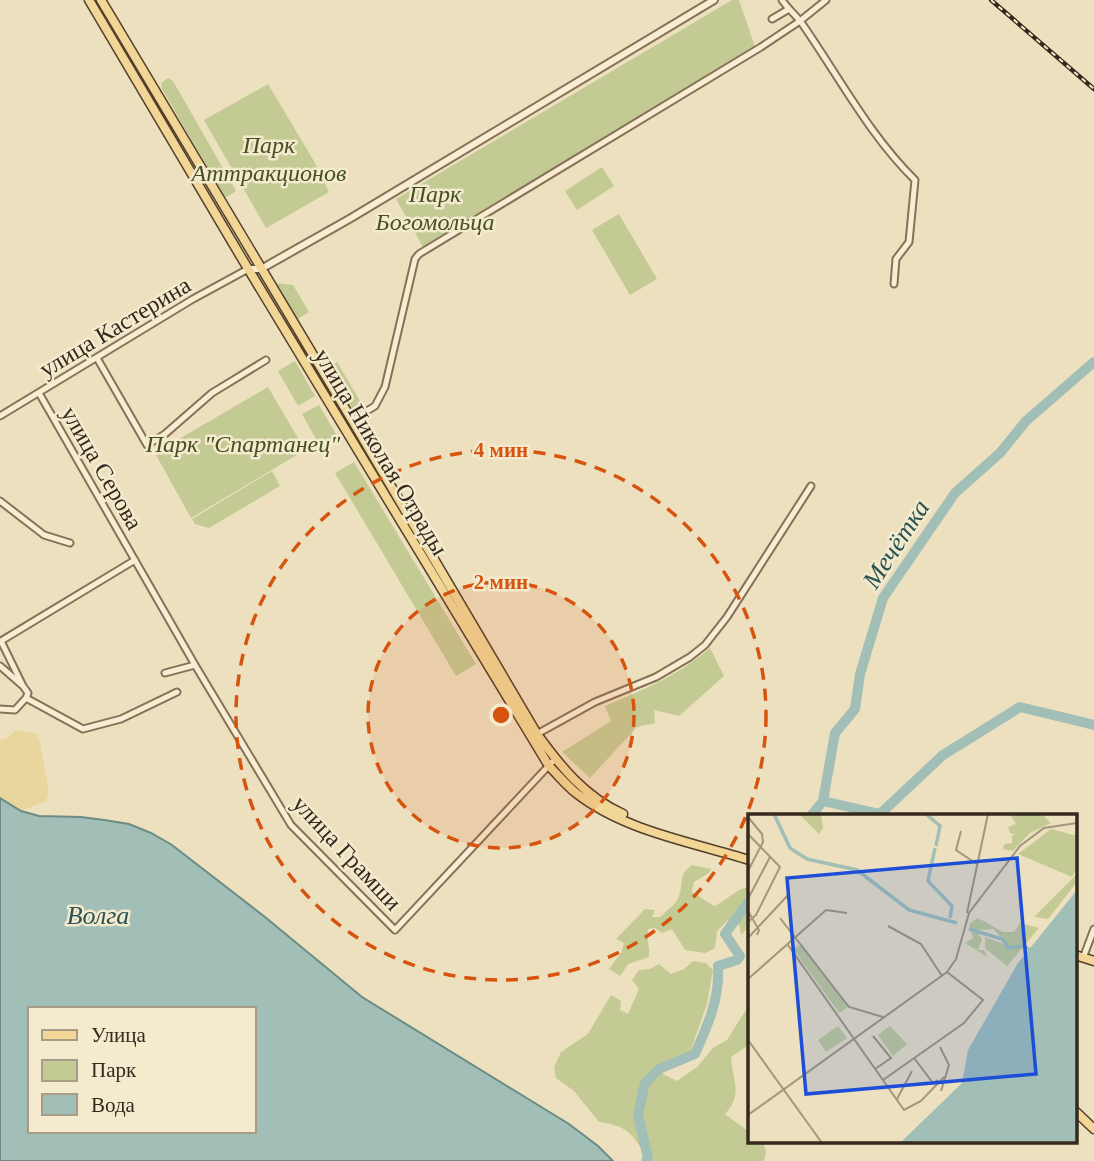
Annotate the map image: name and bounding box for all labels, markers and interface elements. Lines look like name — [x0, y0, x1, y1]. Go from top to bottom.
park label: Парк Аттракционов — [190, 132, 346, 186]
park label: Парк Богомольца — [374, 181, 495, 235]
street label: улица Кастерина — [35, 271, 196, 382]
street label: улица Николая Отрады — [309, 344, 453, 560]
street label: улица Серова — [56, 402, 148, 535]
park label: Парк "Спартанец" — [145, 431, 341, 457]
text: 4 мин — [474, 438, 528, 462]
water label: Мечётка — [856, 494, 935, 595]
text: 2 мин — [474, 570, 528, 594]
centre of rings — [489, 703, 513, 727]
street label: улица Грамши — [287, 790, 407, 916]
inset map — [748, 814, 1076, 1144]
water label: Волга — [67, 901, 129, 930]
legend — [28, 1007, 256, 1133]
text: Улица — [91, 1023, 146, 1047]
text: Парк — [91, 1058, 137, 1082]
text: Вода — [91, 1093, 136, 1117]

